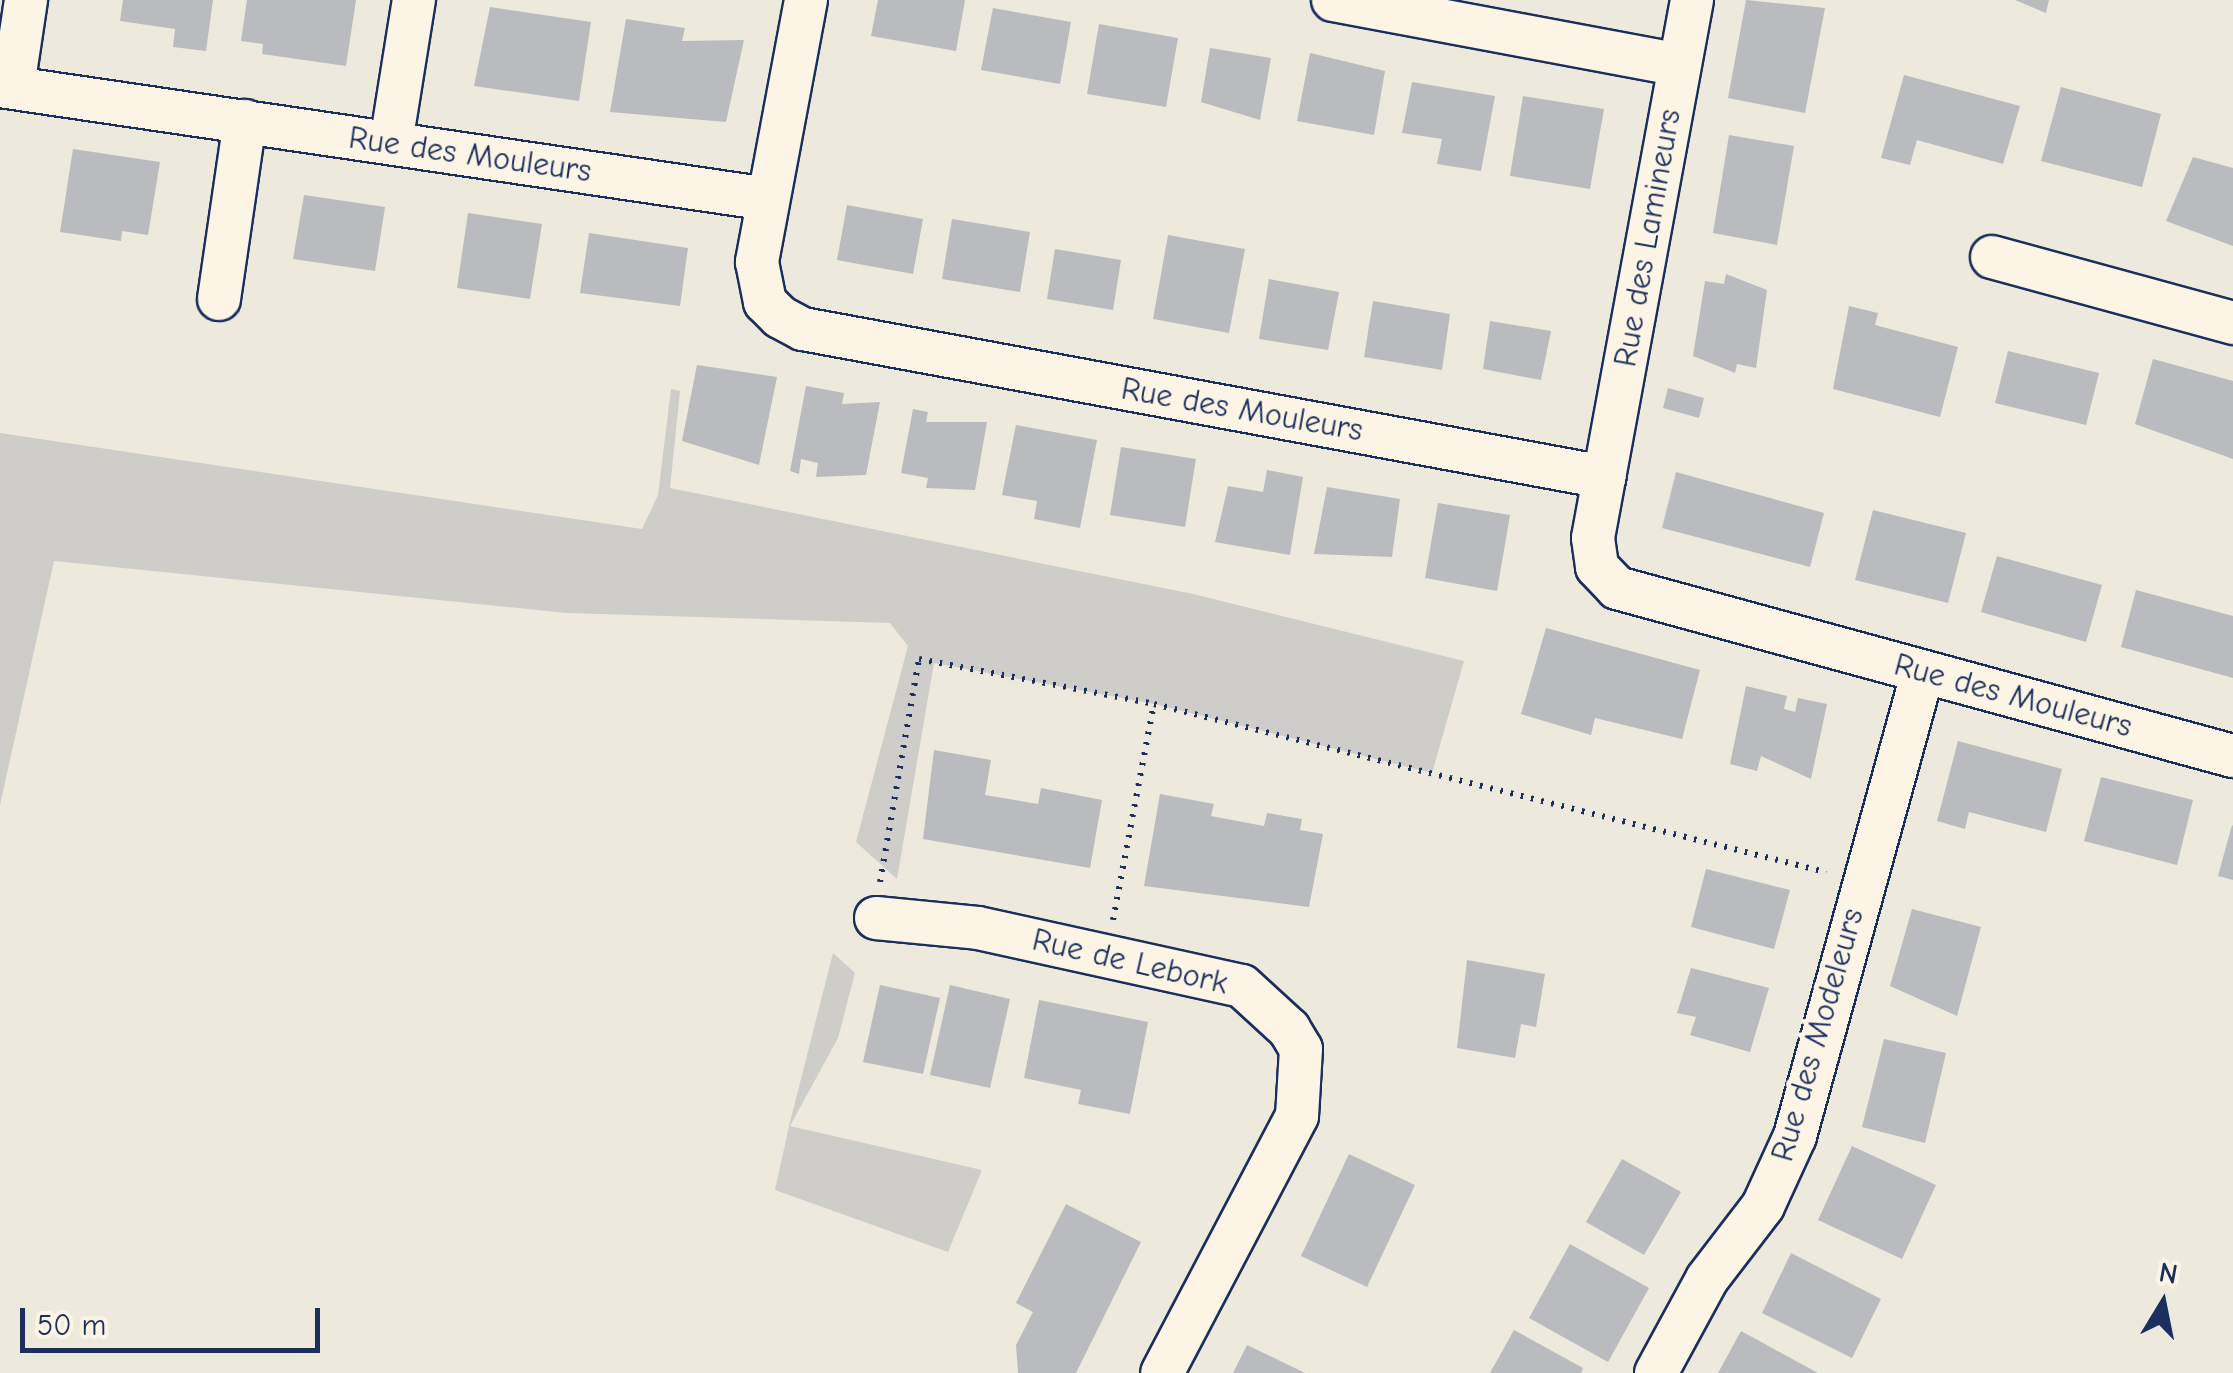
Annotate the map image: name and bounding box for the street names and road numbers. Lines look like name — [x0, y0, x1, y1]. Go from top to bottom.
street label: Rue des Lamineurs — [1606, 106, 1690, 370]
street label: Rue des Mouleurs — [346, 119, 594, 191]
street label: Rue des Mouleurs — [1118, 370, 1366, 450]
street label: Rue des Mouleurs — [1890, 646, 2136, 746]
street label: Rue des Modeleurs — [1764, 904, 1872, 1166]
street label: Rue de Lebork — [1028, 921, 1232, 1003]

